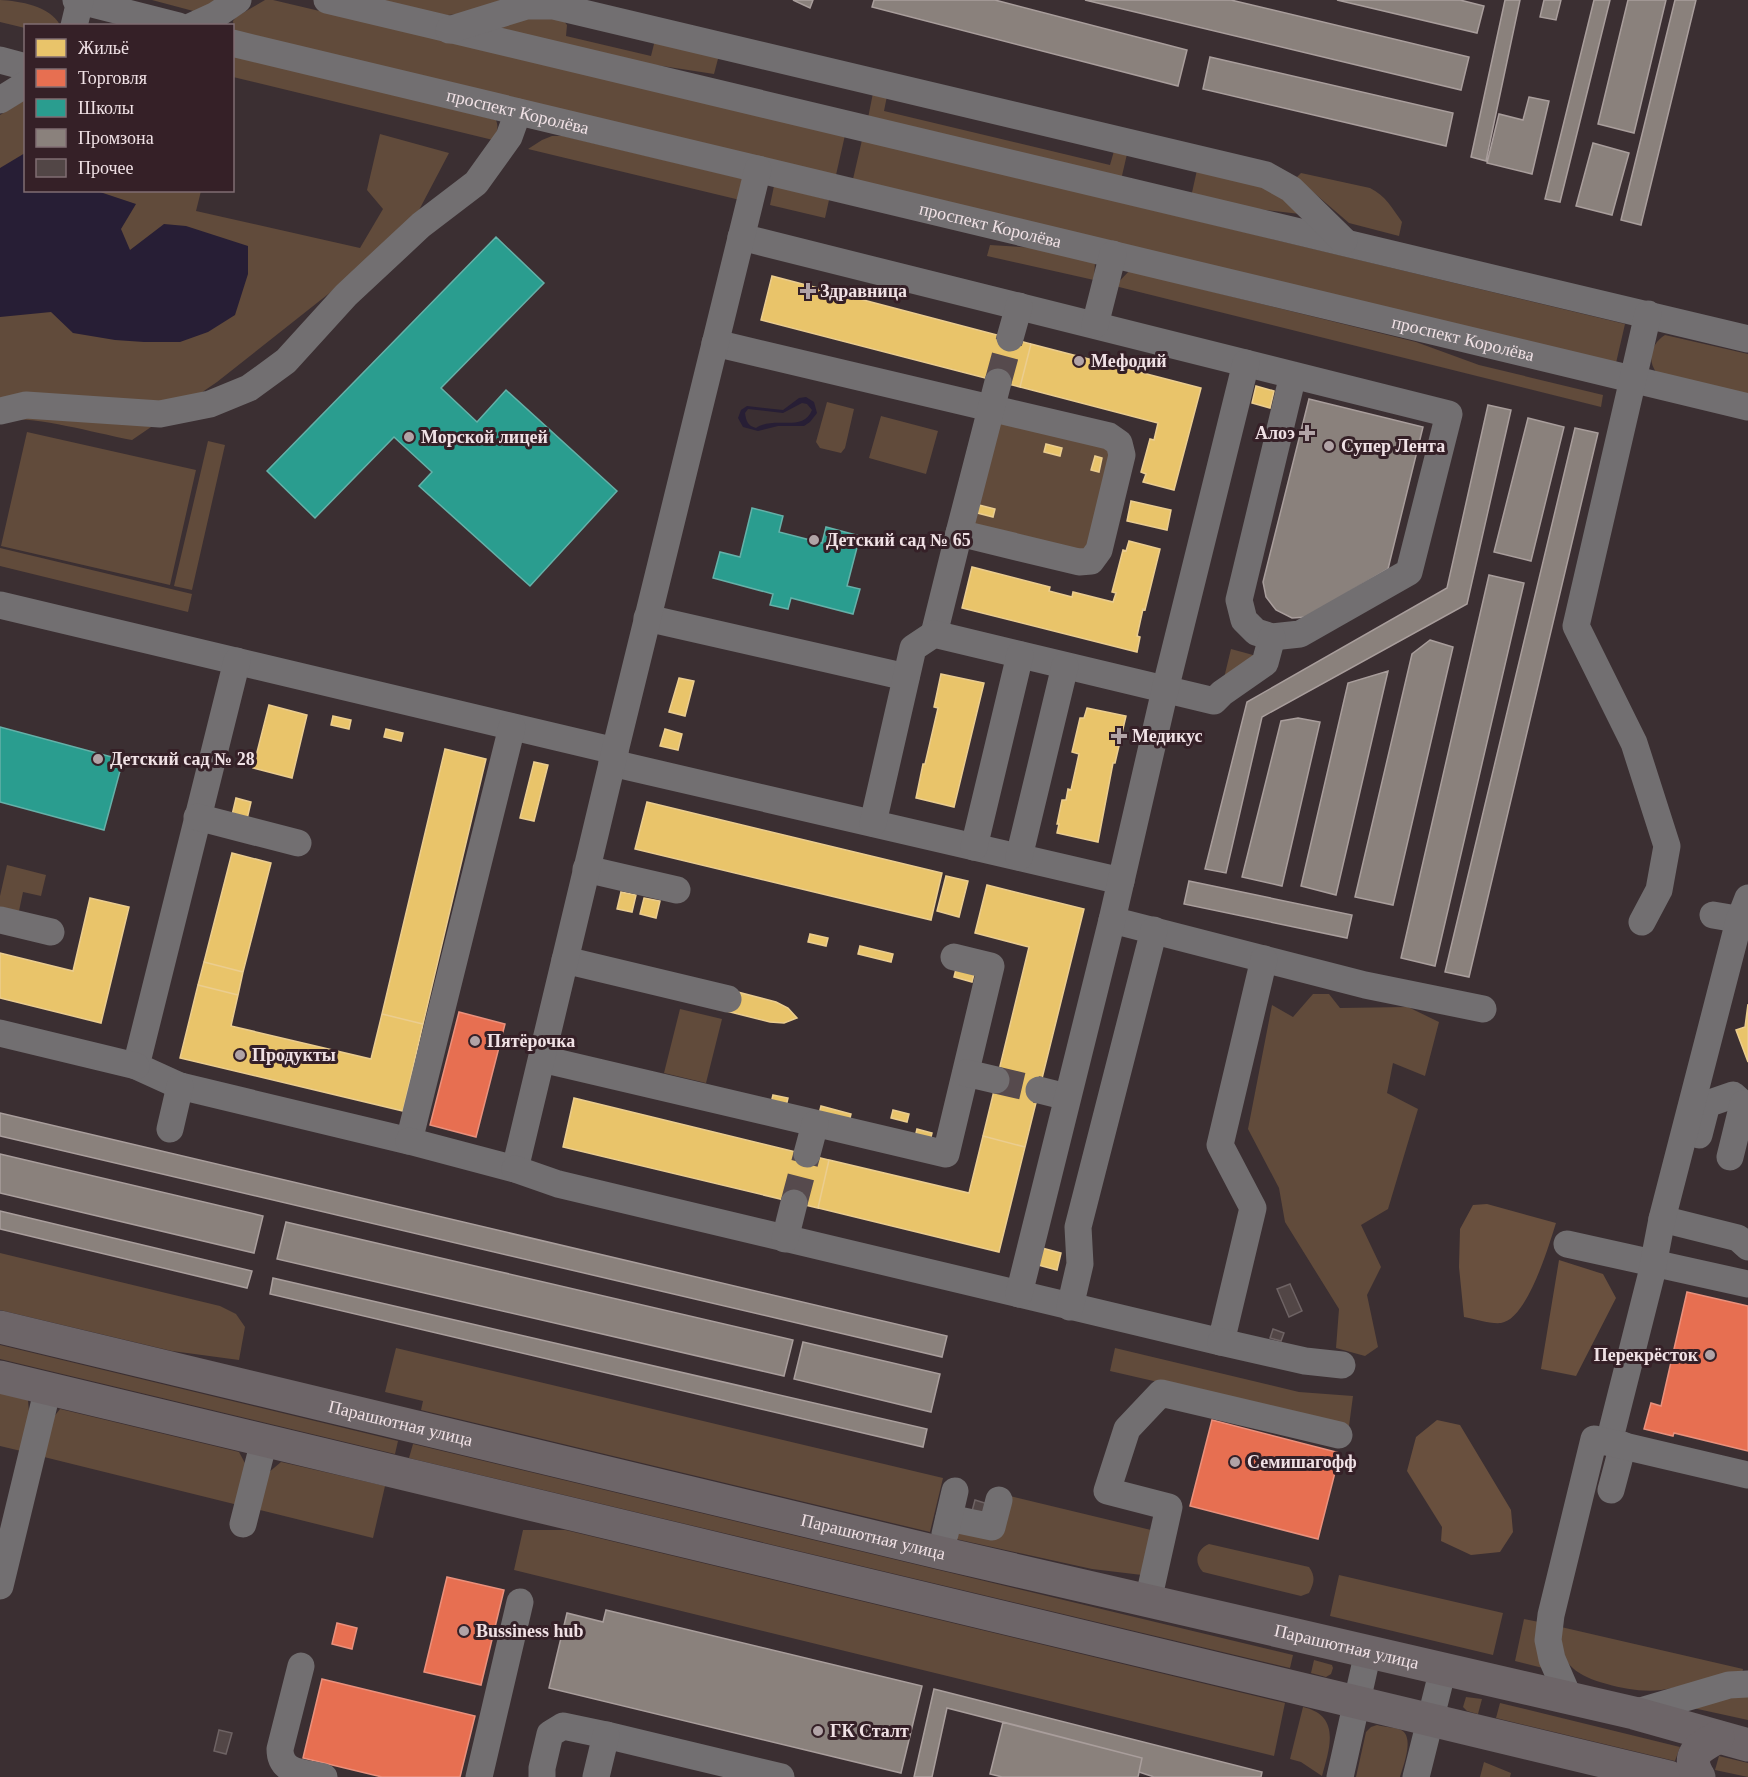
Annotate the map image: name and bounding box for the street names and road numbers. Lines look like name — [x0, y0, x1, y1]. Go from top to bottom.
street label: проспект Королёва — [445, 85, 591, 138]
street label: проспект Королёва — [917, 198, 1064, 252]
street label: проспект Королёва — [1390, 312, 1536, 365]
street label: Парашютная улица — [326, 1396, 475, 1450]
street label: Парашютная улица — [799, 1510, 947, 1564]
street label: Парашютная улица — [1272, 1620, 1421, 1673]

